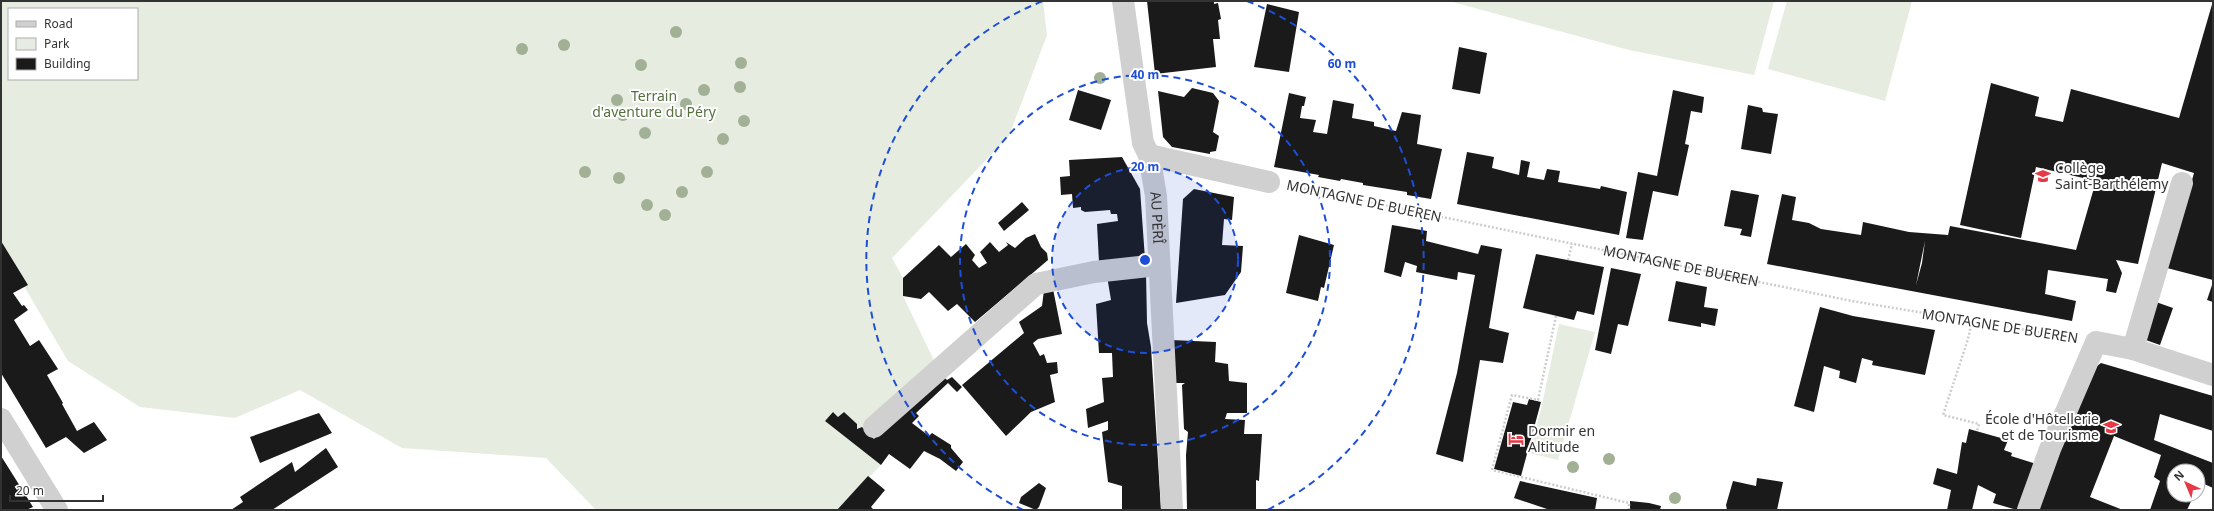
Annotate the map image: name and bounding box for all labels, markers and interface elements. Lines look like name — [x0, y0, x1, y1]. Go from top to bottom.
legend — [8, 8, 138, 80]
text: Road — [44, 15, 73, 32]
text: Park — [44, 35, 70, 52]
text: Building — [44, 55, 91, 72]
text: 60 m — [1328, 55, 1356, 72]
text: 40 m — [1131, 66, 1159, 83]
park label: Terrain d'aventure du Péry — [592, 86, 717, 121]
text: 20 m — [1131, 158, 1159, 175]
place label: Collège Saint-Barthélemy — [2055, 158, 2169, 193]
school or university icon: Collège Saint-Barthélemy — [2034, 167, 2052, 185]
street label: MONTAGNE DE BUEREN — [1285, 175, 1443, 226]
street label: AU PÈRÎ — [1146, 190, 1168, 245]
street label: MONTAGNE DE BUEREN — [1602, 240, 1760, 291]
centre of rings — [1138, 253, 1152, 267]
street label: MONTAGNE DE BUEREN — [1921, 304, 2080, 347]
place label: École d'Hôtellerie et de Tourisme — [1985, 409, 2099, 444]
school or university icon: École d'Hôtellerie et de Tourisme — [2102, 418, 2120, 436]
place label: Dormir en Altitude — [1528, 421, 1595, 456]
hotel icon: Dormir en Altitude — [1507, 430, 1525, 448]
north arrow — [2166, 463, 2206, 503]
text: N — [2170, 467, 2187, 484]
scale bar — [10, 477, 103, 503]
text: 20 m — [16, 482, 44, 499]

